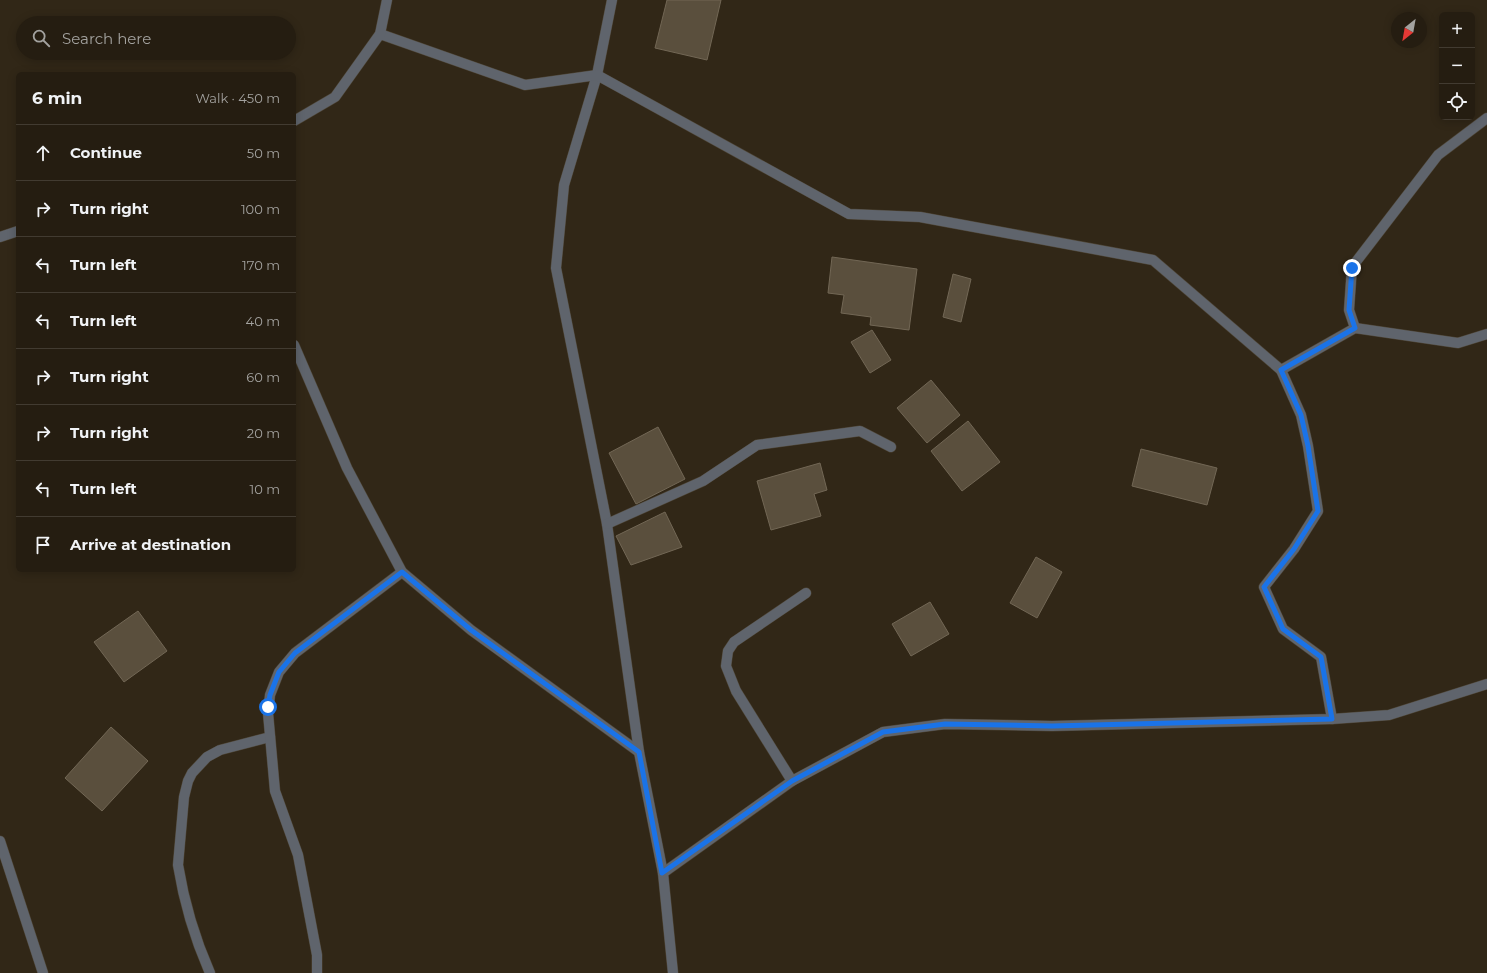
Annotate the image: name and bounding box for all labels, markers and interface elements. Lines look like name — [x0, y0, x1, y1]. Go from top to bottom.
north arrow — [1391, 12, 1427, 48]
map controls — [1439, 12, 1475, 120]
button: + — [1439, 12, 1475, 48]
search box — [16, 16, 296, 60]
icon: search — [30, 27, 52, 49]
text: Search here — [62, 29, 151, 48]
button: − — [1439, 48, 1475, 84]
button: locate — [1439, 84, 1475, 120]
text: 6 min — [32, 88, 82, 108]
text: Walk · 450 m — [196, 90, 280, 106]
icon: ahead — [32, 142, 54, 164]
text: Continue — [70, 143, 142, 162]
text: 50 m — [247, 145, 280, 161]
icon: right — [32, 198, 54, 220]
text: Turn right — [70, 199, 149, 218]
text: 100 m — [241, 201, 280, 217]
icon: left — [32, 254, 54, 276]
text: Turn left — [70, 255, 137, 274]
text: 170 m — [242, 257, 280, 273]
route end — [1343, 259, 1361, 277]
icon: left — [32, 310, 54, 332]
text: Turn left — [70, 311, 137, 330]
text: 40 m — [246, 313, 280, 329]
icon: right — [32, 366, 54, 388]
text: Turn right — [70, 367, 149, 386]
text: 60 m — [246, 369, 280, 385]
icon: right — [32, 422, 54, 444]
text: Turn right — [70, 423, 149, 442]
text: 20 m — [247, 425, 280, 441]
icon: left — [32, 478, 54, 500]
text: Turn left — [70, 479, 137, 498]
text: 10 m — [250, 481, 280, 497]
icon: arrive — [32, 534, 54, 556]
text: Arrive at destination — [70, 535, 231, 554]
route start — [259, 698, 277, 716]

